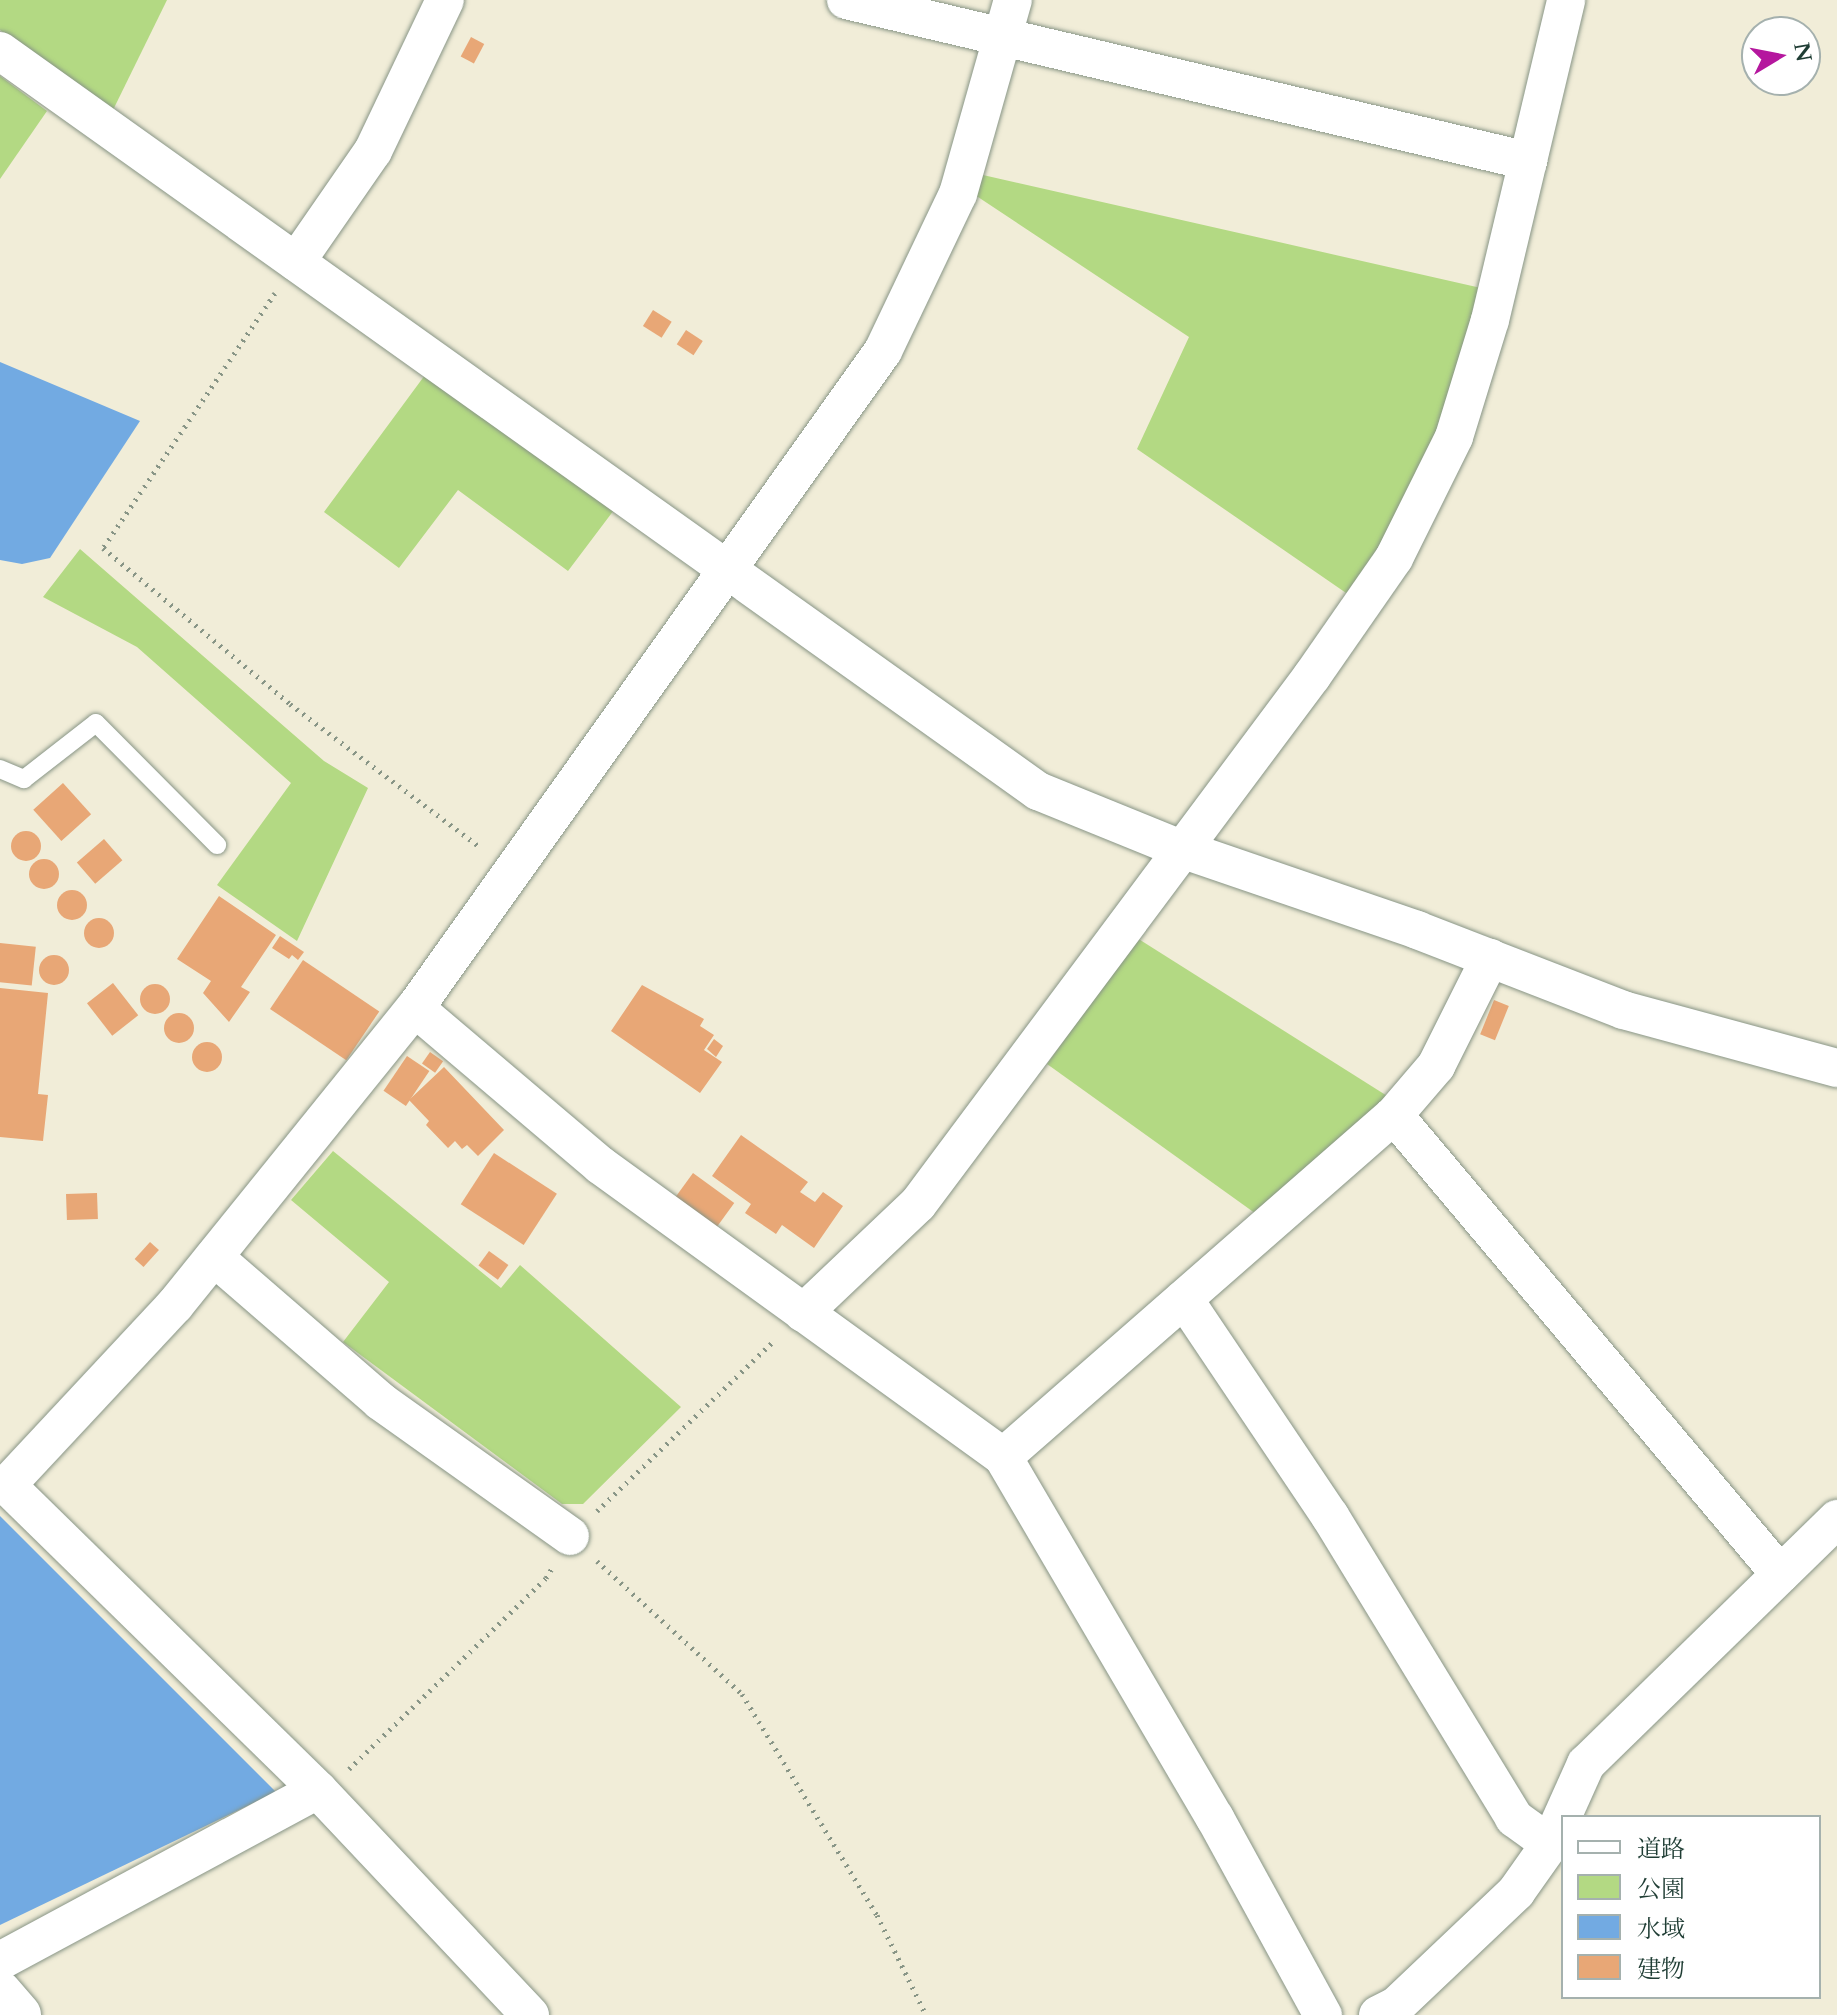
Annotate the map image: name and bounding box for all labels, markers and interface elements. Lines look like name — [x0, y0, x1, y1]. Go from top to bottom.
north arrow — [1741, 16, 1821, 96]
text: N — [1786, 40, 1819, 64]
legend — [1561, 1815, 1821, 1999]
text: 道路 — [1637, 1833, 1685, 1866]
text: 公園 — [1637, 1873, 1685, 1906]
text: 水域 — [1637, 1913, 1685, 1946]
text: 建物 — [1637, 1953, 1685, 1986]

